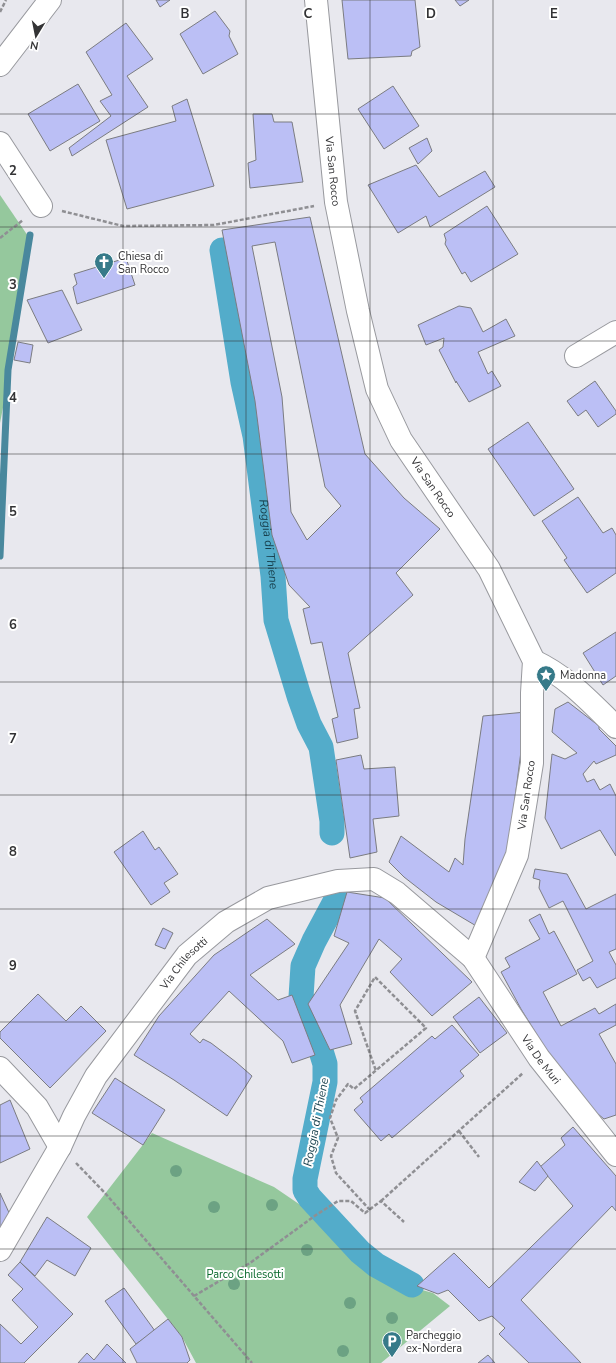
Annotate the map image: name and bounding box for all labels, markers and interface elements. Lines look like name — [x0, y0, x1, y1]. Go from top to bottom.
text: B — [181, 5, 190, 23]
text: C — [304, 5, 313, 23]
text: D — [426, 5, 436, 23]
text: E — [550, 5, 558, 23]
north arrow — [16, 16, 56, 56]
text: N — [29, 37, 40, 53]
street label: Via San Rocco — [321, 135, 344, 208]
text: 2 — [9, 162, 17, 180]
place label: Chiesa di San Rocco — [118, 249, 169, 277]
church icon: Chiesa di San Rocco — [93, 251, 115, 279]
text: 3 — [9, 276, 17, 294]
text: 4 — [9, 389, 17, 407]
street label: Via San Rocco — [406, 454, 459, 521]
water label: Roggia di Thiene — [255, 498, 282, 590]
text: 5 — [9, 503, 17, 521]
text: 6 — [9, 616, 17, 634]
place icon: Madonna — [535, 664, 557, 692]
place label: Madonna — [560, 668, 606, 683]
text: 7 — [9, 730, 17, 748]
street label: Via San Rocco — [514, 759, 539, 832]
text: 8 — [9, 843, 17, 861]
street label: Via Chilesotti — [156, 934, 211, 993]
text: 9 — [9, 957, 17, 975]
street label: Via De Muri — [517, 1031, 564, 1088]
water label: Roggia di Thiene — [300, 1076, 333, 1168]
park label: Parco Chilesotti — [206, 1267, 284, 1282]
place label: Parcheggio ex-Nordera — [406, 1328, 462, 1356]
parking icon: Parcheggio ex-Nordera — [381, 1330, 403, 1358]

